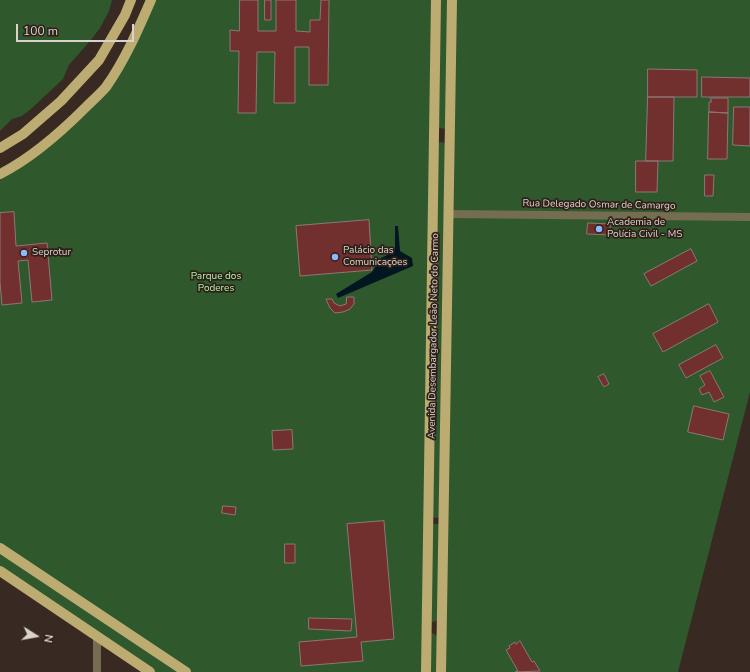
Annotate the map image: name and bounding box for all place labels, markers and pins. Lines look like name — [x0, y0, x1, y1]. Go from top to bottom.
place label: Academia de Polícia Civil - MS — [607, 217, 682, 240]
marker: Academia de Polícia Civil - MS — [594, 224, 604, 234]
place label: Palácio das Comunicações — [343, 245, 407, 268]
place label: Seprotur — [32, 247, 71, 259]
marker: Seprotur — [19, 248, 29, 258]
marker: Palácio das Comunicações — [330, 252, 340, 262]

